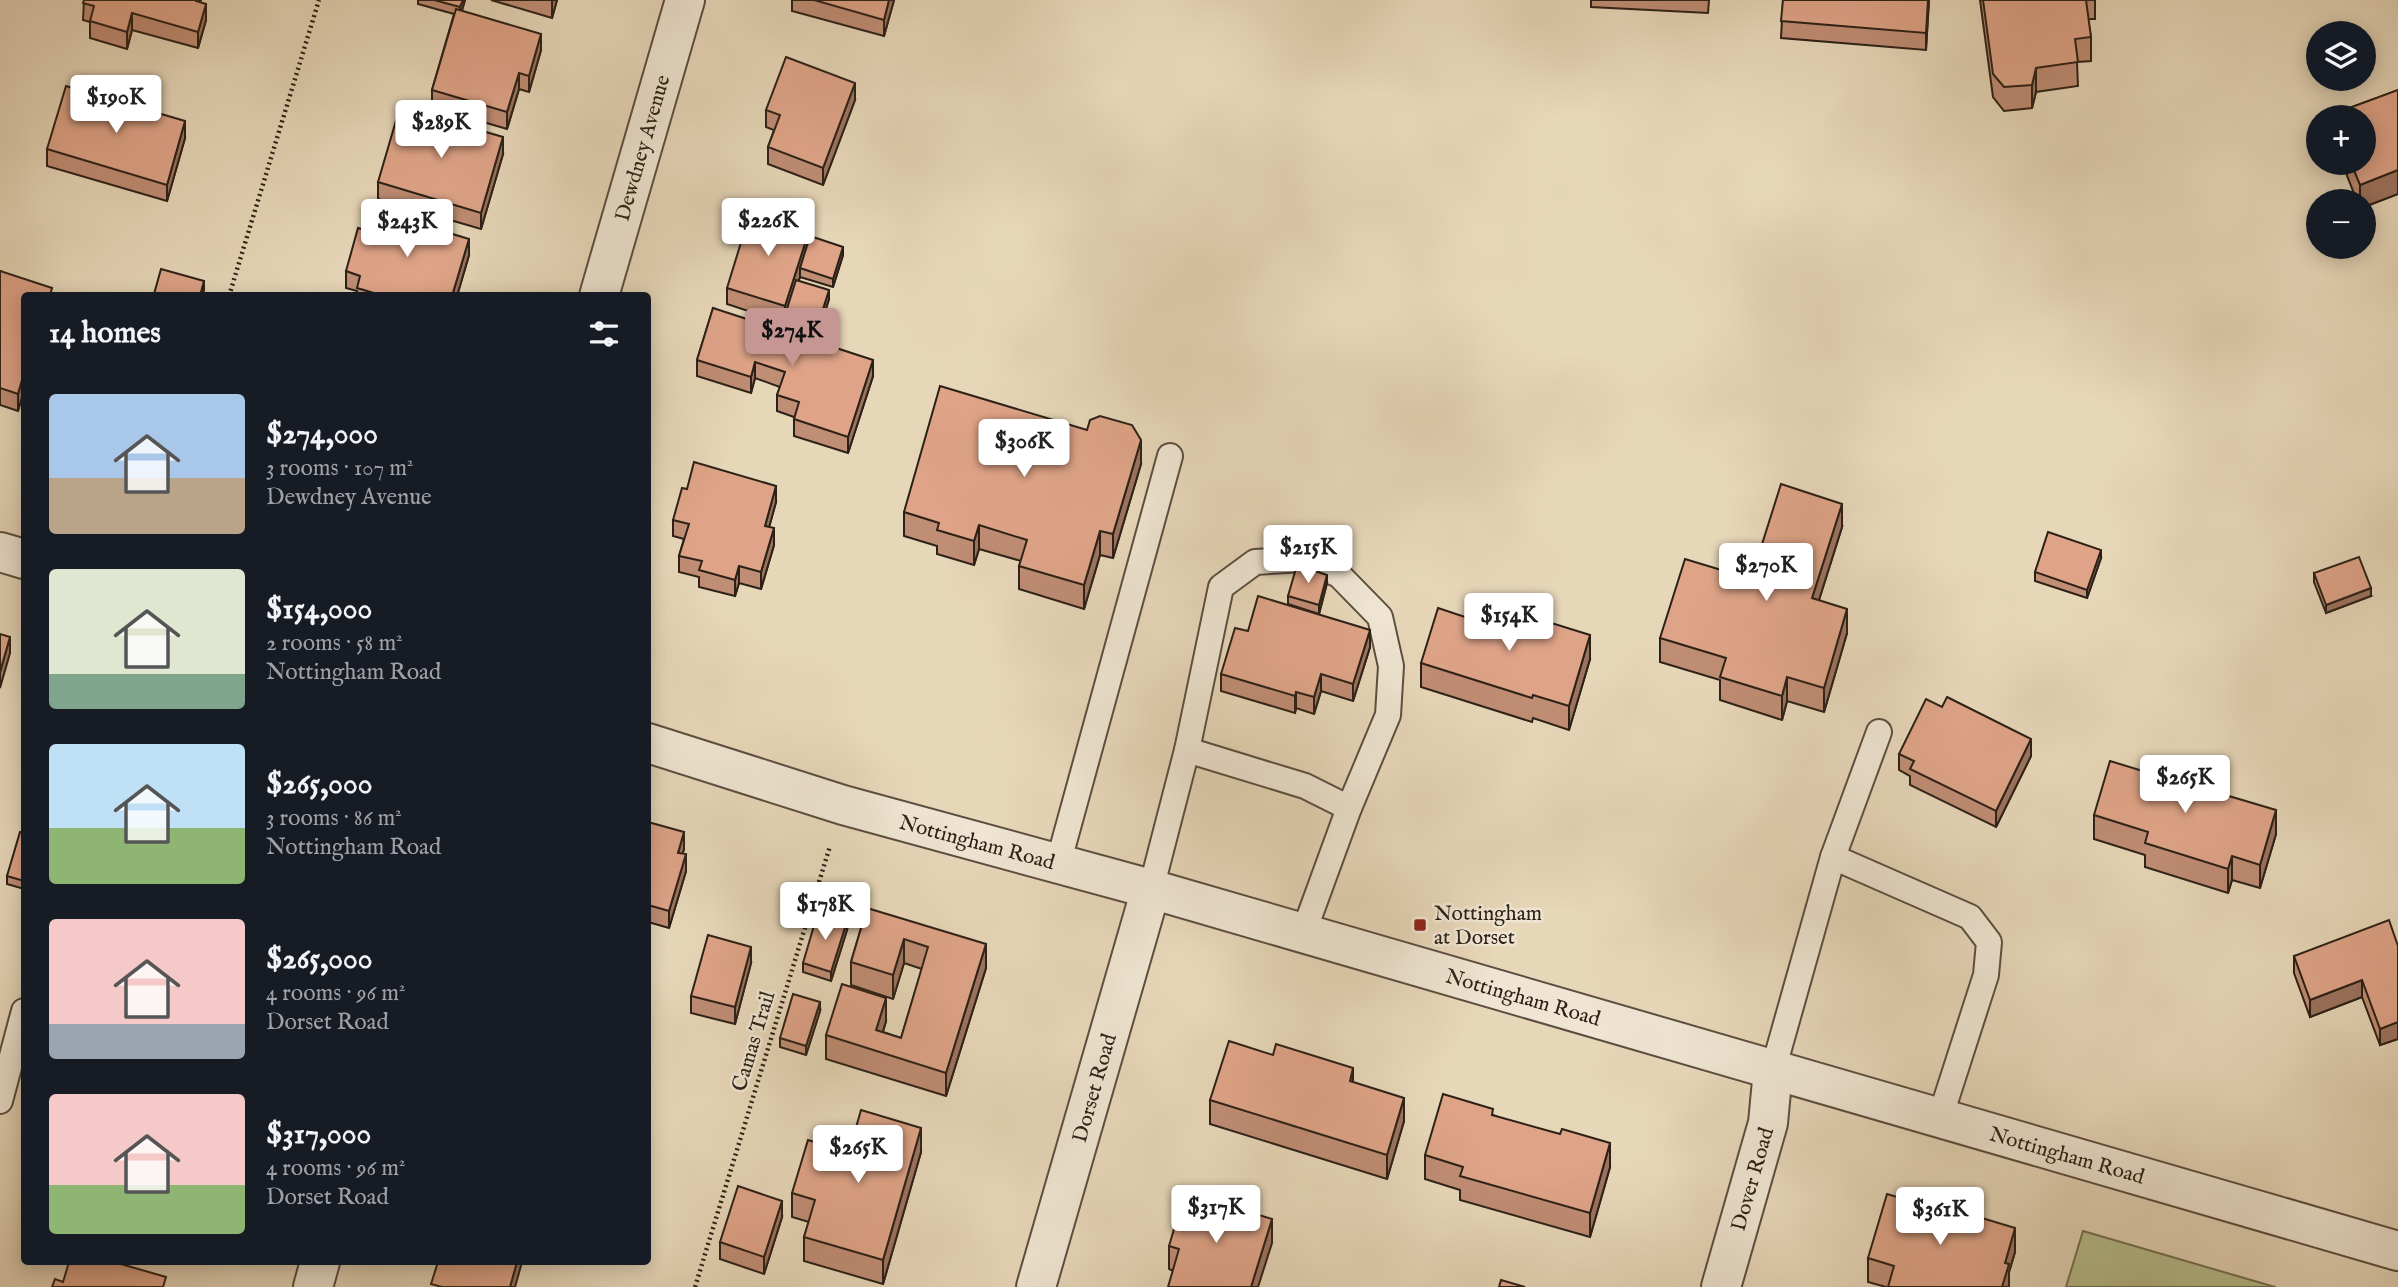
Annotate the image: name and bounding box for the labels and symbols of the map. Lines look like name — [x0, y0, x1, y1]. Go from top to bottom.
street label: Dewdney Avenue — [610, 72, 677, 225]
pin: $190K — [67, 76, 165, 135]
pin: $289K — [392, 100, 490, 160]
pin: $226K — [719, 198, 817, 258]
pin: $243K — [358, 200, 456, 259]
pin: $274K — [743, 308, 841, 368]
pin: $306K — [975, 420, 1073, 479]
pin: $215K — [1259, 526, 1357, 585]
pin: $270K — [1717, 544, 1815, 603]
pin: $154K — [1460, 594, 1558, 653]
pin: $265K — [2136, 756, 2234, 815]
street label: Nottingham Road — [896, 810, 1058, 877]
pin: $178K — [776, 883, 874, 942]
place label: Nottingham at Dorset — [1434, 901, 1542, 952]
marker: Nottingham at Dorset — [1412, 917, 1428, 933]
street label: Nottingham Road — [1442, 963, 1604, 1034]
street label: Camas Trail — [726, 988, 783, 1095]
street label: Dorset Road — [1067, 1030, 1124, 1146]
street label: Nottingham Road — [1986, 1121, 2148, 1192]
street label: Dover Road — [1726, 1124, 1781, 1234]
pin: $265K — [809, 1126, 907, 1185]
pin: $317K — [1167, 1186, 1265, 1245]
pin: $361K — [1891, 1188, 1989, 1247]

